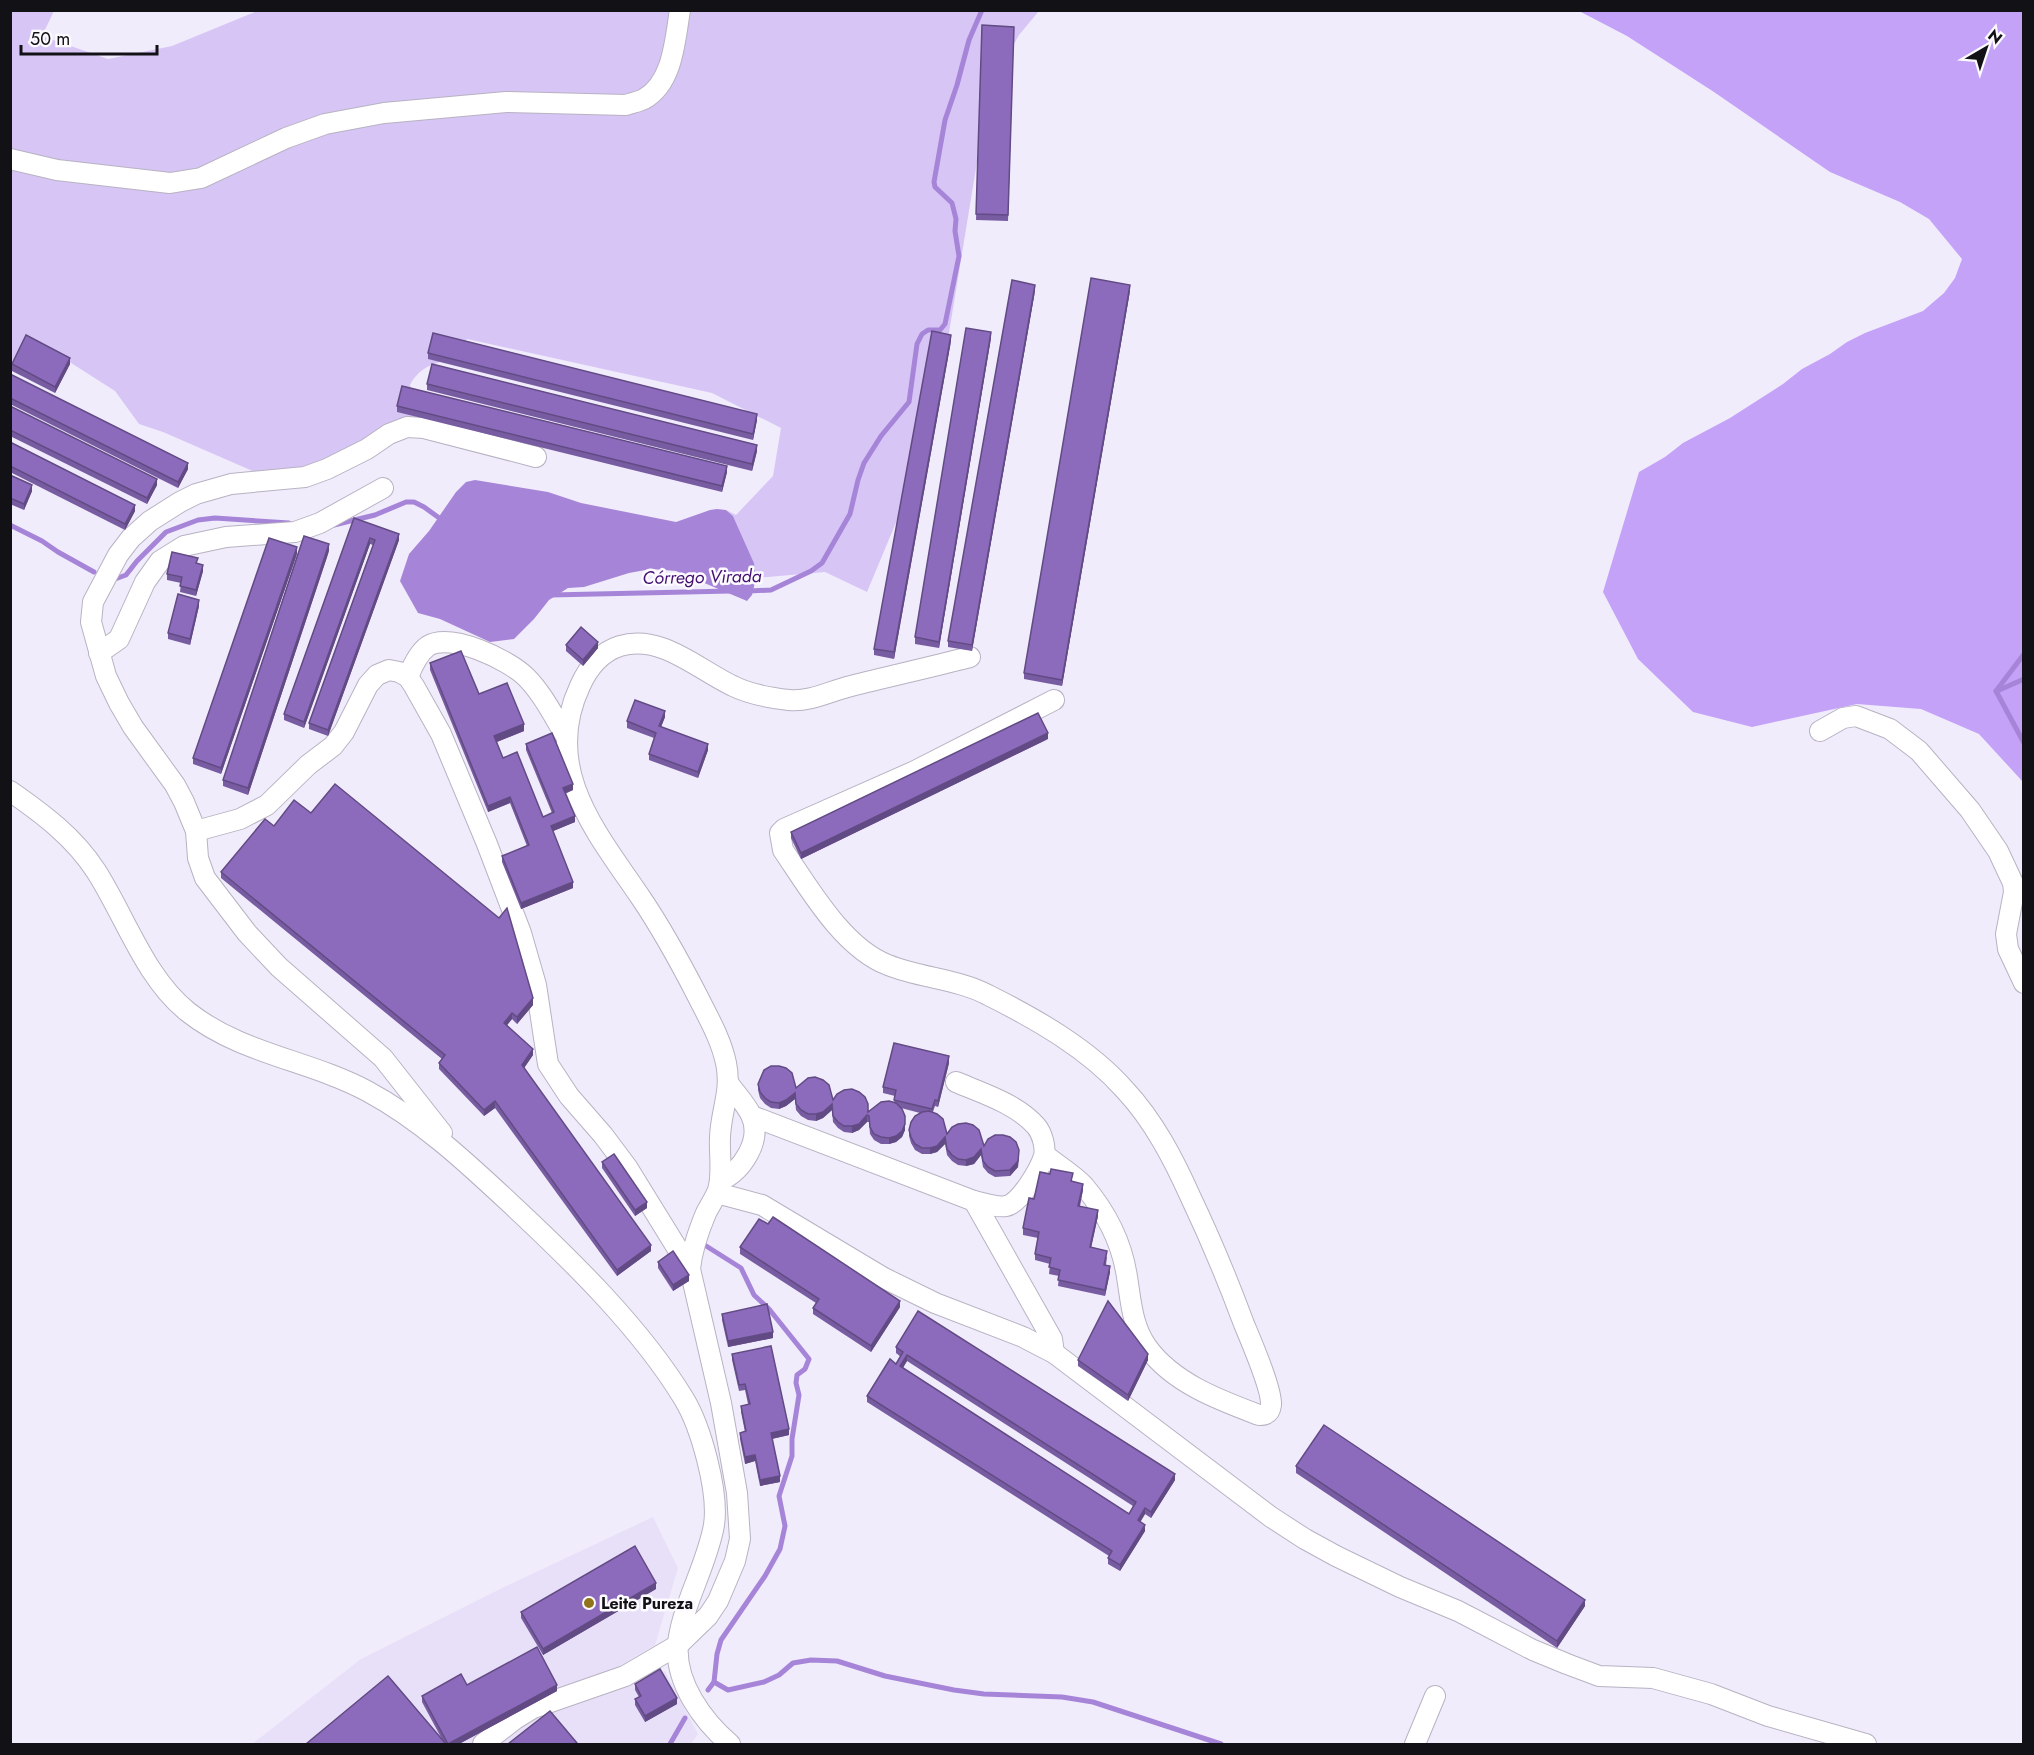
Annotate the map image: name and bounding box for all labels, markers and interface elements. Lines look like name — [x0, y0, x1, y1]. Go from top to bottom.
scale bar — [21, 18, 158, 56]
north arrow — [1956, 18, 2016, 78]
text: N — [1983, 24, 2007, 50]
text: 50 m — [30, 26, 70, 52]
water label: Córrego Virada — [642, 563, 762, 591]
place label: Leite Pureza — [601, 1592, 693, 1615]
marker: Leite Pureza — [582, 1596, 596, 1610]

